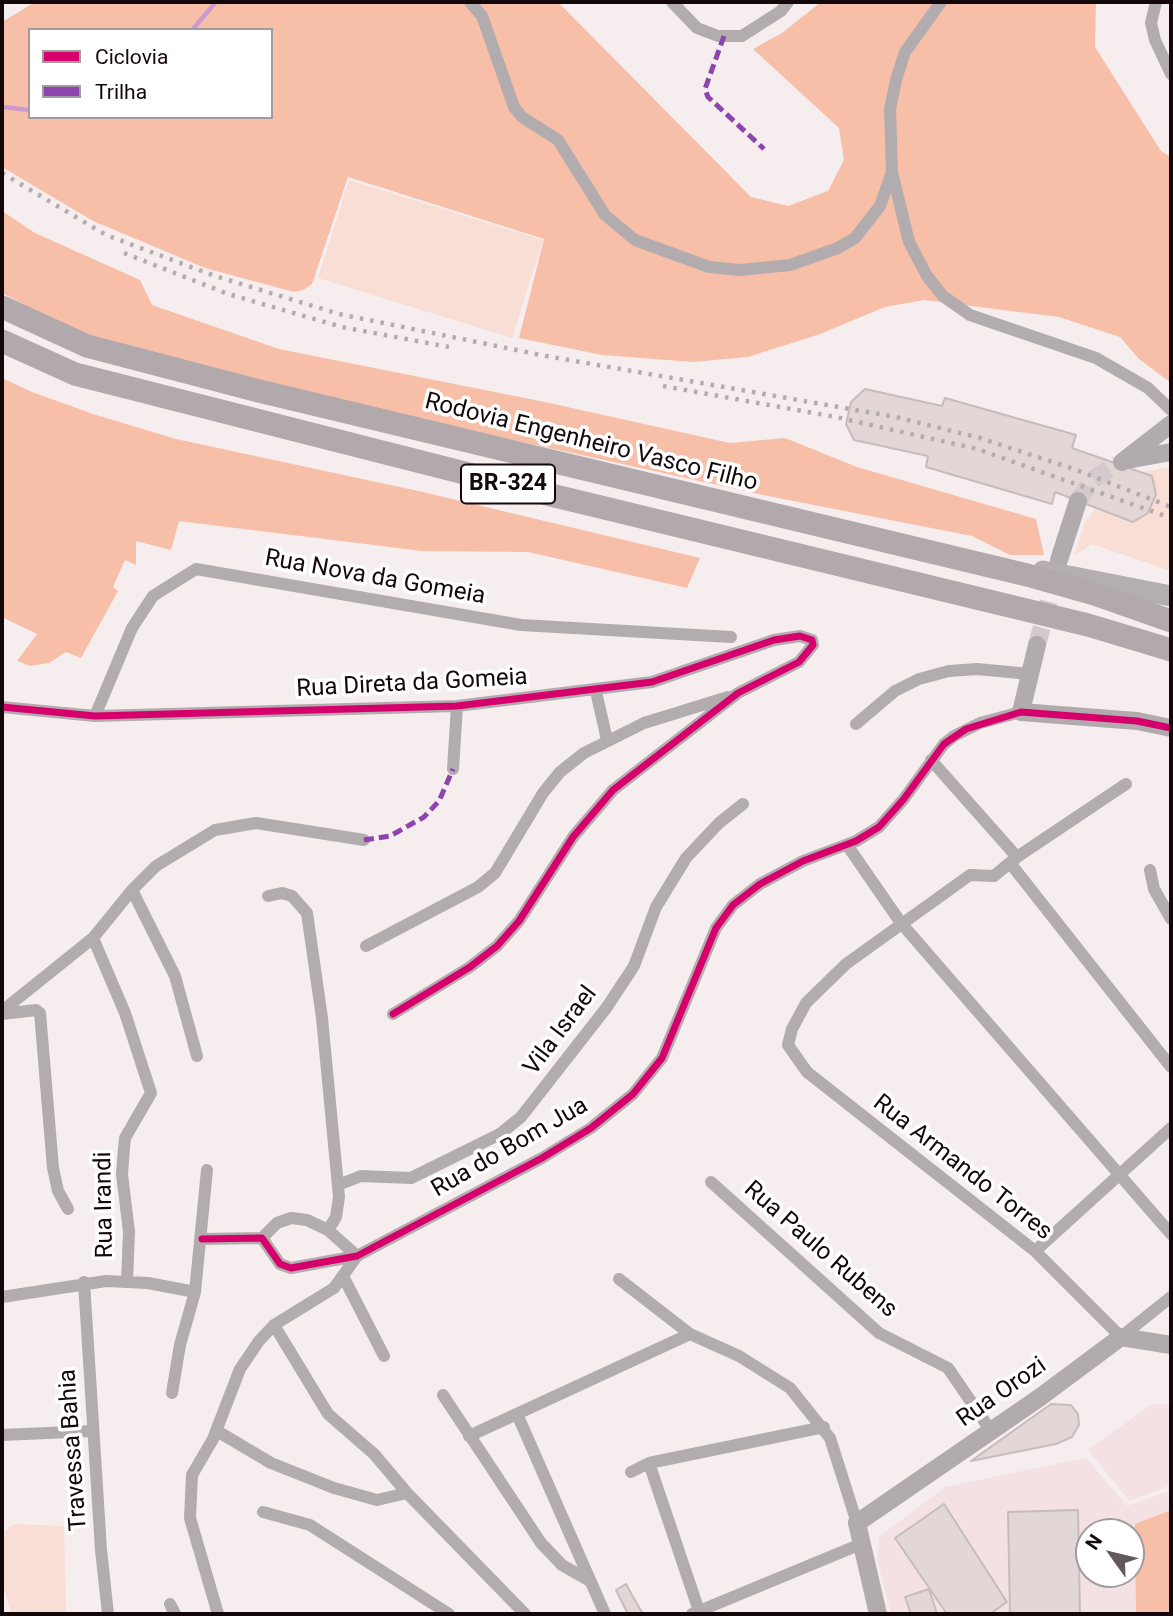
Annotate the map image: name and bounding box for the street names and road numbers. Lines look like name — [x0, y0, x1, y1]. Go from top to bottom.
street label: Rodovia Engenheiro Vasco Filho — [422, 388, 760, 498]
road number: BR-324 — [461, 464, 555, 504]
street label: Rua Nova da Gomeia — [263, 544, 487, 612]
street label: Rua Direta da Gomeia — [296, 664, 528, 704]
street label: Vila Israel — [518, 981, 604, 1081]
street label: Rua Armando Torres — [867, 1089, 1057, 1247]
street label: Rua do Bom Jua — [427, 1092, 593, 1204]
street label: Rua Irandi — [90, 1151, 120, 1259]
street label: Rua Paulo Rubens — [737, 1176, 903, 1324]
street label: Rua Orozi — [952, 1352, 1052, 1434]
street label: Travessa Bahia — [54, 1368, 94, 1532]

